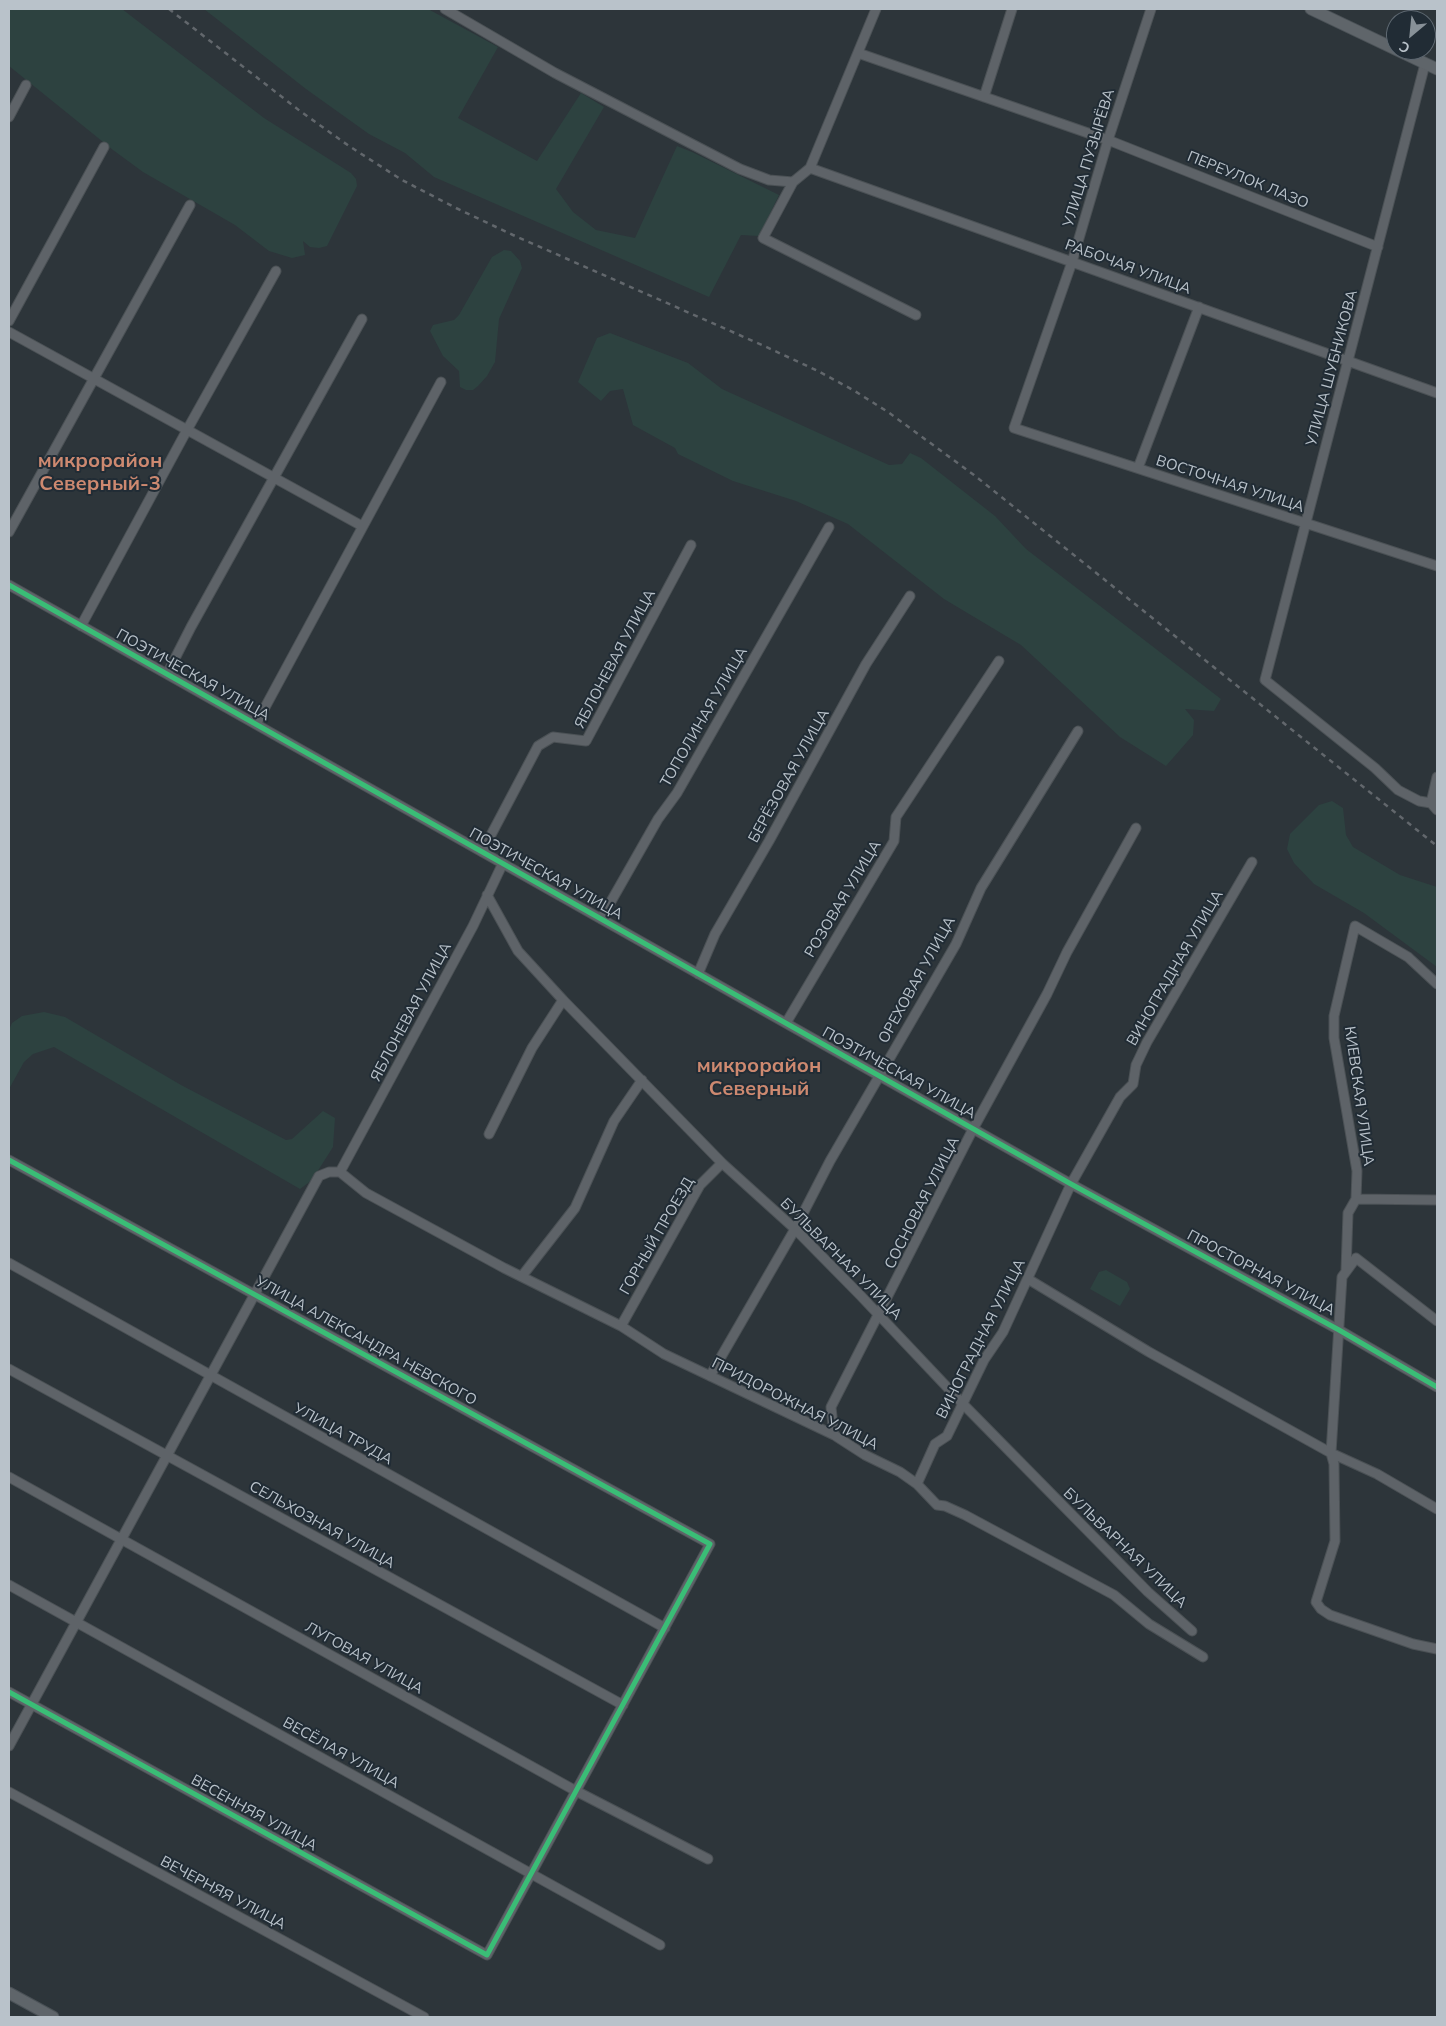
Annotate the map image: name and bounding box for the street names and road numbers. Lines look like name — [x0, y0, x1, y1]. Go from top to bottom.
street label: УЛИЦА ПУЗЫРЁВА — [1059, 87, 1119, 229]
street label: ПЕРЕУЛОК ЛАЗО — [1185, 147, 1311, 213]
street label: РАБОЧАЯ УЛИЦА — [1063, 236, 1193, 298]
street label: УЛИЦА ШУБНИКОВА — [1302, 288, 1362, 448]
street label: ВОСТОЧНАЯ УЛИЦА — [1154, 452, 1306, 516]
street label: ЯБЛОНЕВАЯ УЛИЦА — [571, 586, 659, 732]
street label: ПОЭТИЧЕСКАЯ УЛИЦА — [113, 625, 273, 725]
street label: ТОПОЛИНАЯ УЛИЦА — [657, 644, 751, 790]
street label: БЕРЁЗОВАЯ УЛИЦА — [745, 706, 833, 846]
street label: ПОЭТИЧЕСКАЯ УЛИЦА — [466, 824, 626, 924]
street label: РОЗОВАЯ УЛИЦА — [801, 837, 885, 961]
street label: ВИНОГРАДНАЯ УЛИЦА — [1123, 887, 1227, 1049]
street label: ОРЕХОВАЯ УЛИЦА — [875, 914, 959, 1046]
street label: ЯБЛОНЕВАЯ УЛИЦА — [367, 939, 455, 1085]
street label: ПОЭТИЧЕСКАЯ УЛИЦА — [819, 1023, 979, 1123]
street label: КИЕВСКАЯ УЛИЦА — [1340, 1025, 1378, 1167]
street label: СОСНОВАЯ УЛИЦА — [881, 1134, 963, 1272]
street label: ГОРНЫЙ ПРОЕЗД — [616, 1174, 698, 1298]
street label: БУЛЬВАРНАЯ УЛИЦА — [776, 1194, 906, 1324]
street label: ПРОСТОРНАЯ УЛИЦА — [1184, 1226, 1338, 1320]
street label: ВИНОГРАДНАЯ УЛИЦА — [933, 1256, 1029, 1422]
street label: УЛИЦА АЛЕКСАНДРА НЕВСКОГО — [252, 1272, 480, 1410]
street label: ПРИДОРОЖНАЯ УЛИЦА — [709, 1354, 881, 1454]
street label: УЛИЦА ТРУДА — [290, 1399, 396, 1469]
street label: СЕЛЬХОЗНАЯ УЛИЦА — [246, 1477, 398, 1573]
street label: БУЛЬВАРНАЯ УЛИЦА — [1059, 1484, 1191, 1612]
street label: ЛУГОВАЯ УЛИЦА — [302, 1618, 426, 1698]
street label: ВЕСЁЛАЯ УЛИЦА — [280, 1714, 402, 1792]
street label: ВЕСЕННЯЯ УЛИЦА — [188, 1771, 320, 1855]
street label: ВЕЧЕРНЯЯ УЛИЦА — [157, 1852, 289, 1934]

